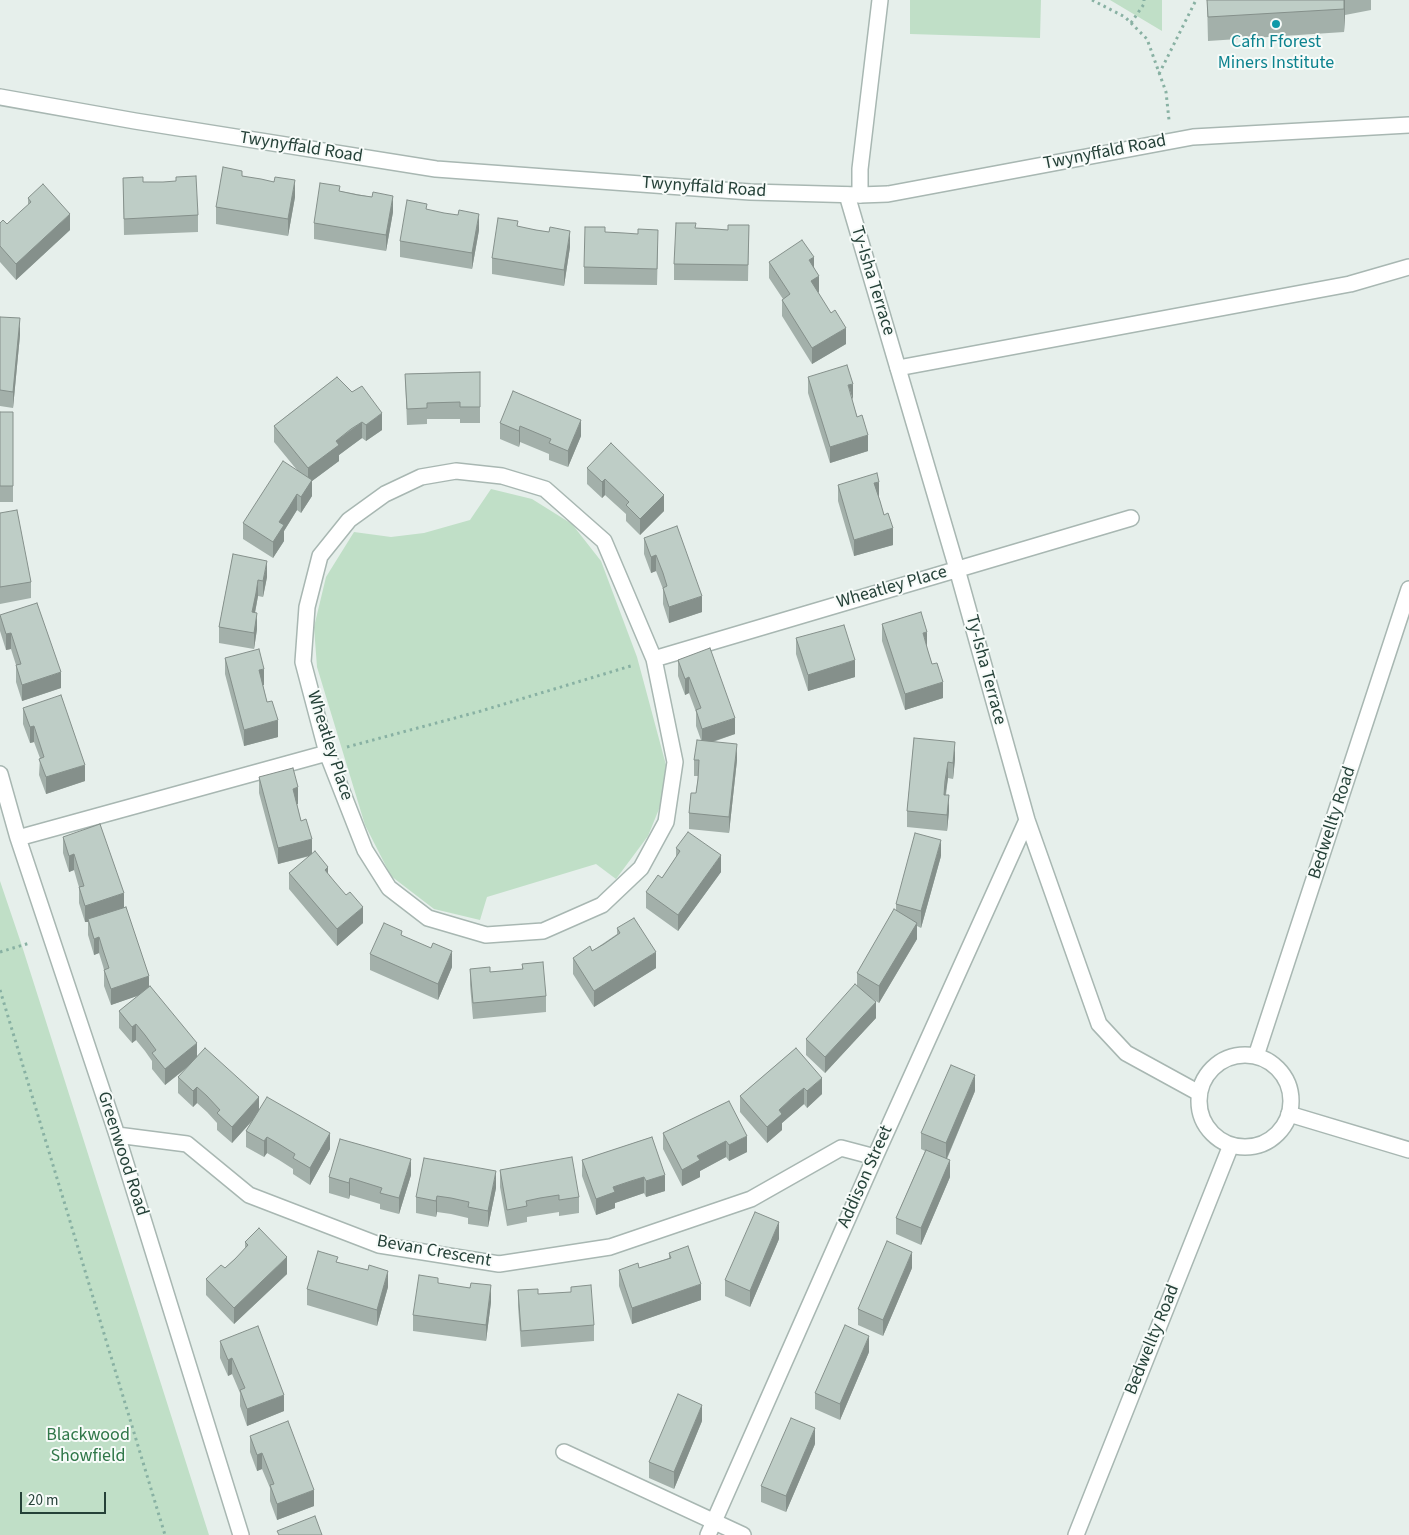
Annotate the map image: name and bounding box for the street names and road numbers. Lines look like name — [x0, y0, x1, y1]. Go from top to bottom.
street label: Twynyffald Road — [238, 128, 364, 168]
street label: Twynyffald Road — [1042, 131, 1168, 175]
street label: Twynyffald Road — [641, 173, 767, 203]
street label: Ty-Isha Terrace — [845, 224, 899, 338]
street label: Wheatley Place — [834, 562, 950, 614]
street label: Ty-Isha Terrace — [960, 613, 1010, 727]
street label: Wheatley Place — [301, 689, 357, 803]
street label: Bedwellty Road — [1305, 764, 1361, 882]
street label: Greenwood Road — [92, 1089, 152, 1219]
street label: Addison Street — [834, 1122, 898, 1232]
street label: Bevan Crescent — [375, 1231, 493, 1273]
street label: Bedwellty Road — [1121, 1282, 1185, 1398]

